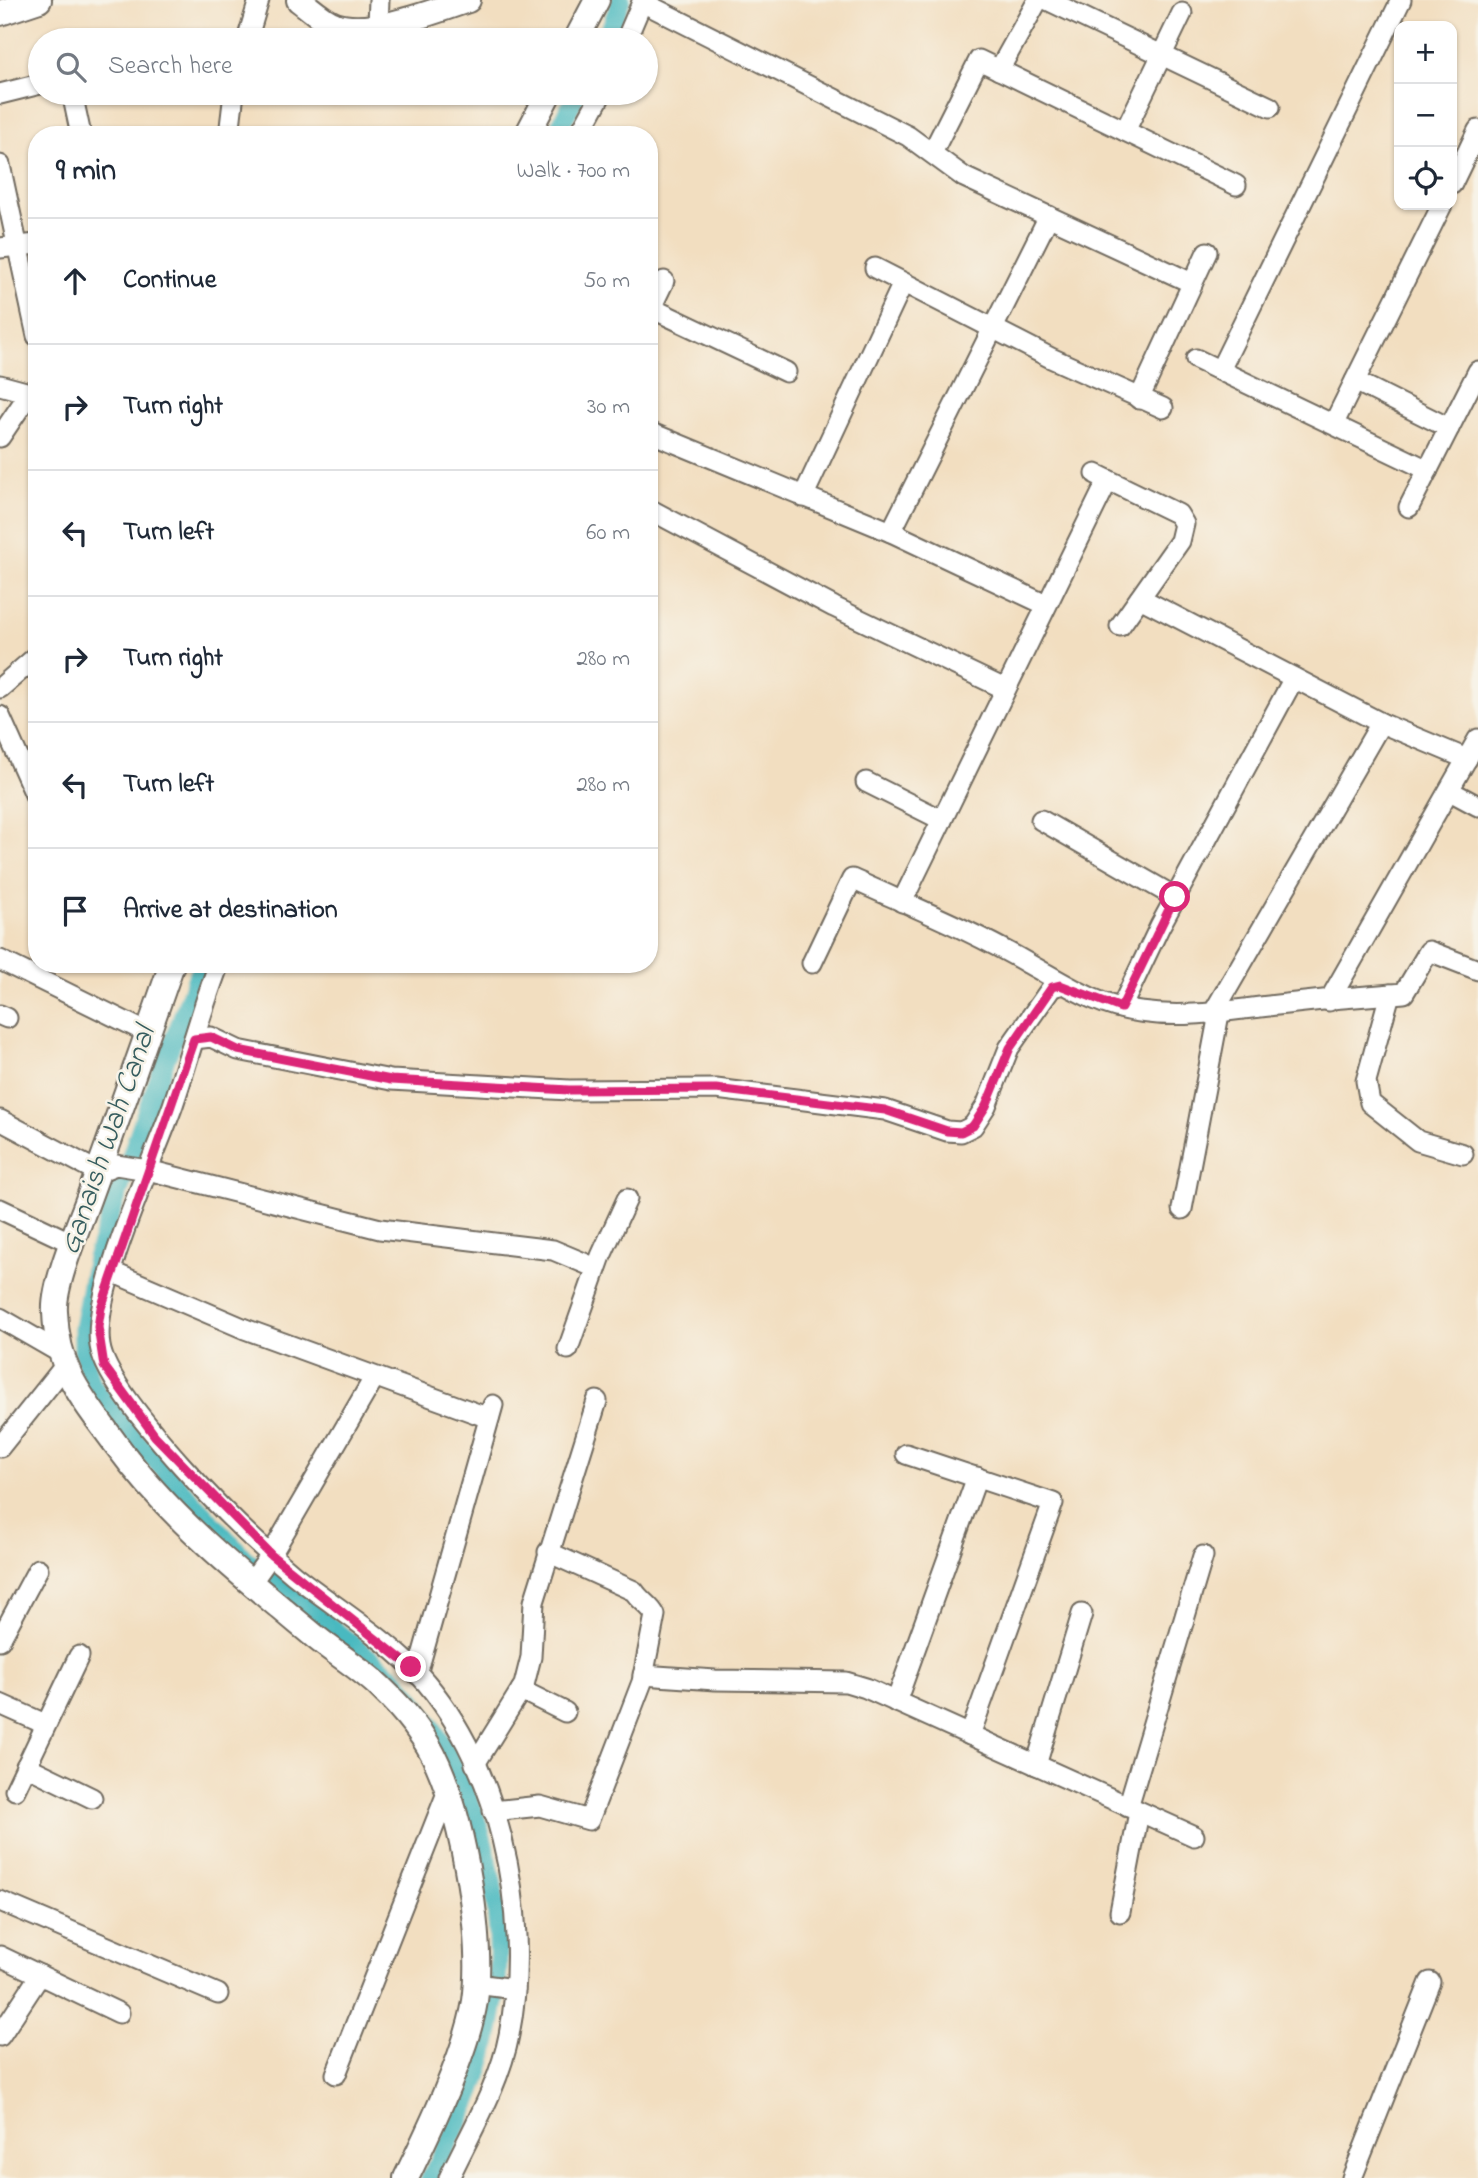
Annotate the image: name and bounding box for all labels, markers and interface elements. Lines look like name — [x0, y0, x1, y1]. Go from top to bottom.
map controls — [1394, 21, 1457, 210]
button: + — [1394, 21, 1457, 84]
search box — [28, 28, 658, 105]
icon: search — [52, 48, 90, 86]
text: Search here — [108, 48, 233, 86]
button: − — [1394, 84, 1457, 147]
button: locate — [1394, 147, 1457, 210]
text: 9 min — [56, 150, 116, 194]
text: Walk · 700 m — [516, 155, 630, 188]
icon: ahead — [56, 262, 94, 300]
text: Continue — [123, 262, 216, 300]
text: 50 m — [583, 265, 630, 298]
icon: right — [56, 388, 94, 426]
text: Turn right — [123, 388, 223, 426]
text: 30 m — [587, 391, 630, 424]
icon: left — [56, 514, 94, 552]
text: Turn left — [123, 514, 214, 552]
text: 60 m — [586, 517, 630, 550]
icon: right — [56, 640, 94, 678]
text: Turn right — [123, 640, 223, 678]
text: 280 m — [576, 643, 630, 676]
icon: left — [56, 766, 94, 804]
text: Turn left — [123, 766, 214, 804]
text: 280 m — [576, 769, 630, 802]
route start — [1159, 881, 1190, 912]
icon: arrive — [56, 892, 94, 930]
text: Arrive at destination — [123, 892, 338, 930]
water label: Ganaish Wah Canal — [49, 1017, 170, 1261]
route end — [395, 1651, 426, 1682]

